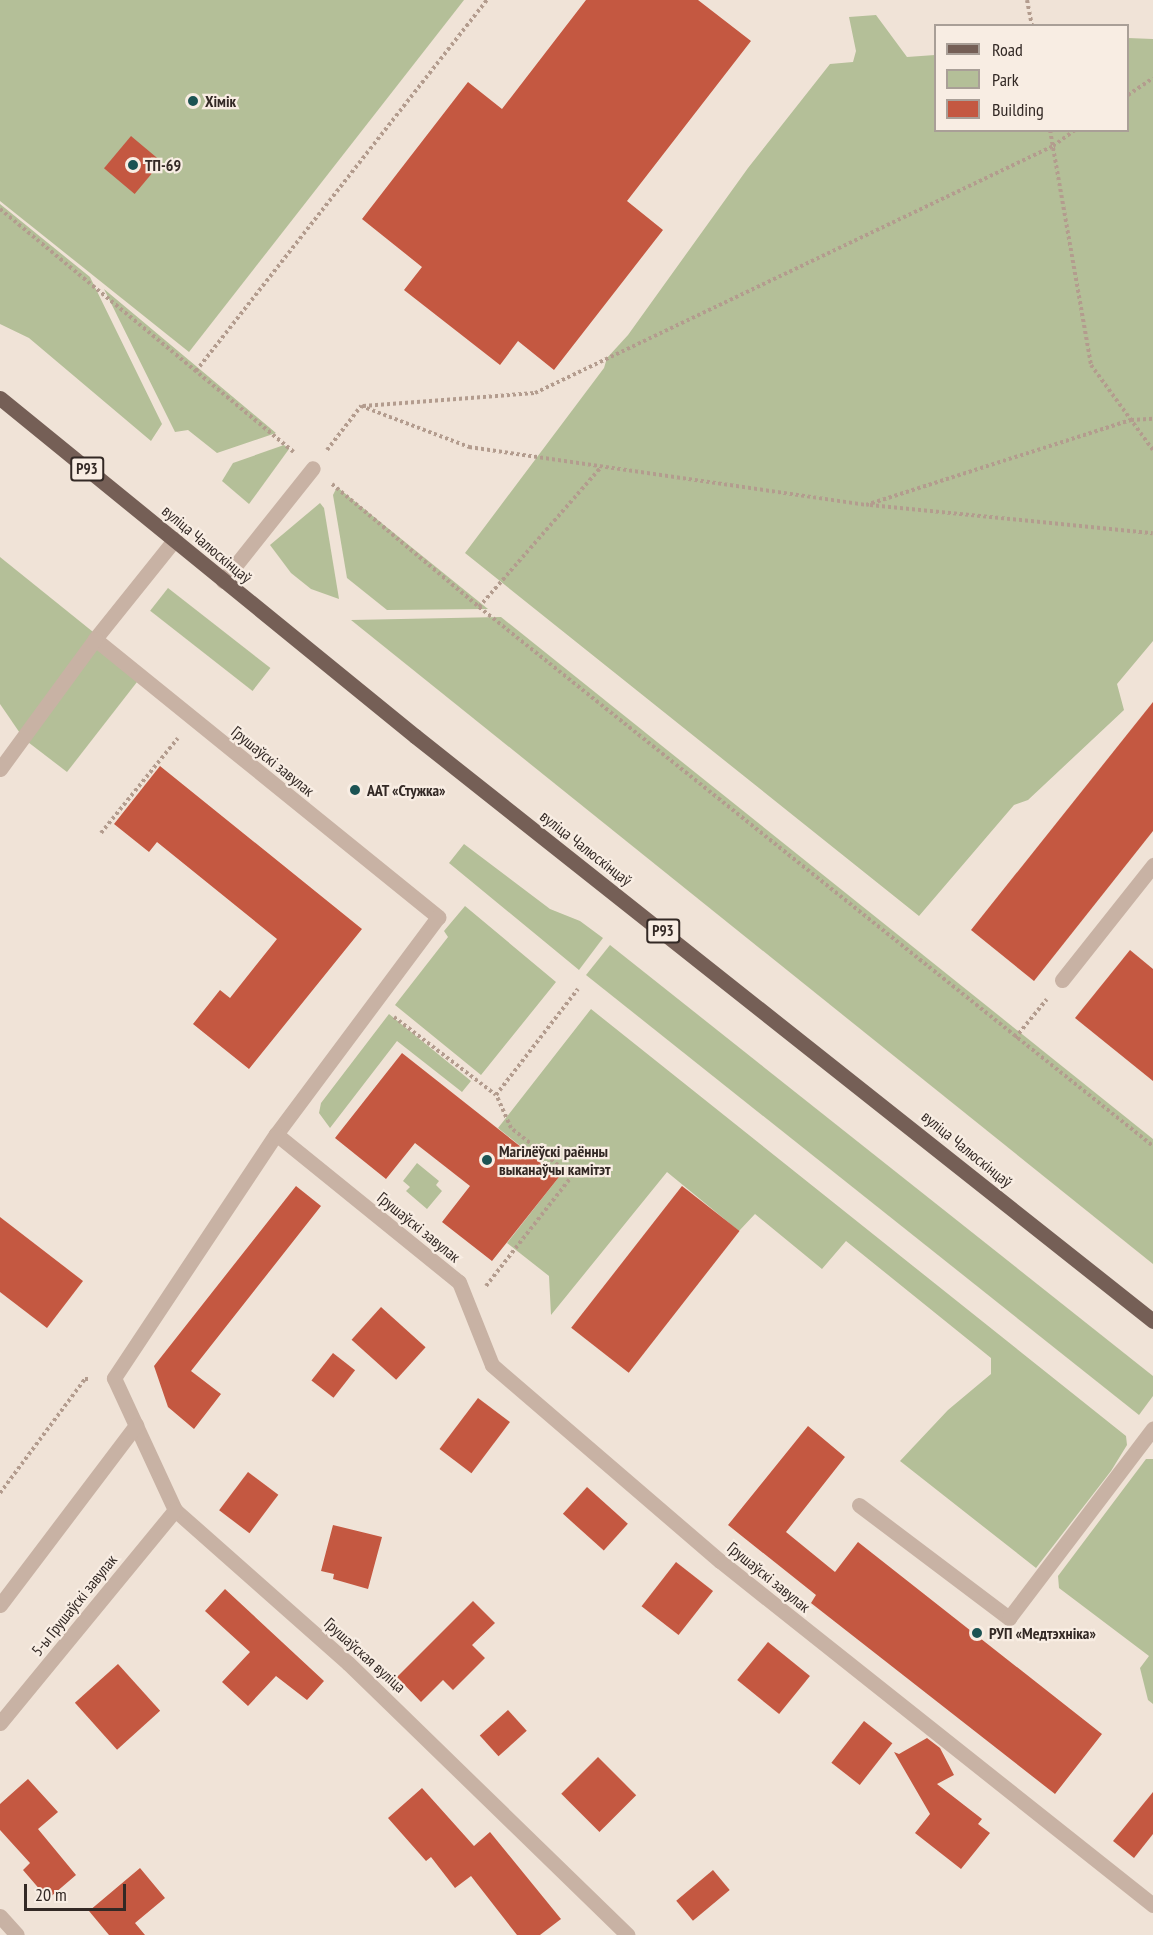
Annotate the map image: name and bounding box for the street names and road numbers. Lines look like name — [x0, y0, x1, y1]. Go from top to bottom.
road number: Р93 — [69, 457, 105, 481]
street label: вуліца Чалюскінцаў — [158, 501, 256, 587]
street label: Грушаўскі завулак — [228, 722, 318, 800]
street label: вуліца Чалюскінцаў — [536, 806, 636, 890]
road number: Р93 — [645, 919, 681, 943]
street label: вуліца Чалюскінцаў — [918, 1107, 1016, 1191]
street label: Грушаўскі завулак — [374, 1188, 464, 1266]
street label: Грушаўскі завулак — [724, 1538, 814, 1616]
street label: 5-ы Грушаўскі завулак — [27, 1550, 121, 1660]
street label: Грушаўская вуліца — [320, 1614, 410, 1696]

